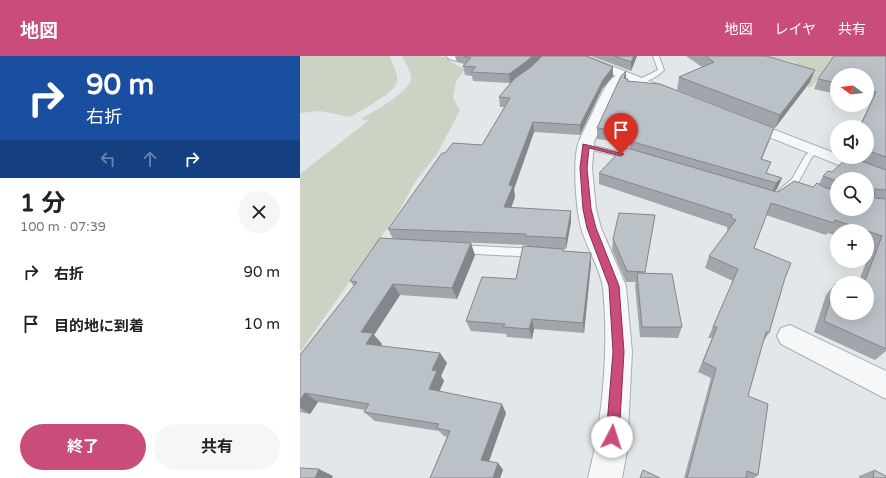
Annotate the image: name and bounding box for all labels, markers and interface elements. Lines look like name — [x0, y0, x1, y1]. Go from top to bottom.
text: 地図 — [20, 20, 58, 42]
text: 地図 — [724, 21, 752, 38]
text: レイヤ — [774, 21, 816, 38]
text: 共有 — [838, 21, 866, 38]
text: 90 m — [86, 68, 154, 102]
north arrow — [830, 68, 874, 112]
map controls — [830, 68, 874, 320]
icon: right — [20, 72, 72, 124]
text: 右折 — [86, 106, 122, 128]
pin — [604, 113, 638, 154]
icon: arrive — [610, 119, 632, 141]
button: sound — [830, 120, 874, 164]
icon: left — [97, 148, 119, 170]
icon: ahead — [139, 148, 161, 170]
icon: right — [181, 148, 203, 170]
button: search — [830, 172, 874, 216]
text: 1 分 — [20, 189, 65, 218]
button: close — [238, 191, 280, 233]
text: 100 m · 07:39 — [20, 219, 106, 235]
button: + — [830, 224, 874, 268]
icon: right — [20, 261, 42, 283]
text: 90 m — [243, 263, 280, 281]
text: 右折 — [54, 265, 84, 283]
button: − — [830, 276, 874, 320]
icon: arrive — [20, 313, 42, 335]
text: 10 m — [243, 315, 280, 333]
text: 目的地に到着 — [54, 317, 144, 335]
position arrow — [591, 416, 633, 458]
button: 終了 — [20, 424, 146, 470]
button: 共有 — [154, 424, 280, 470]

